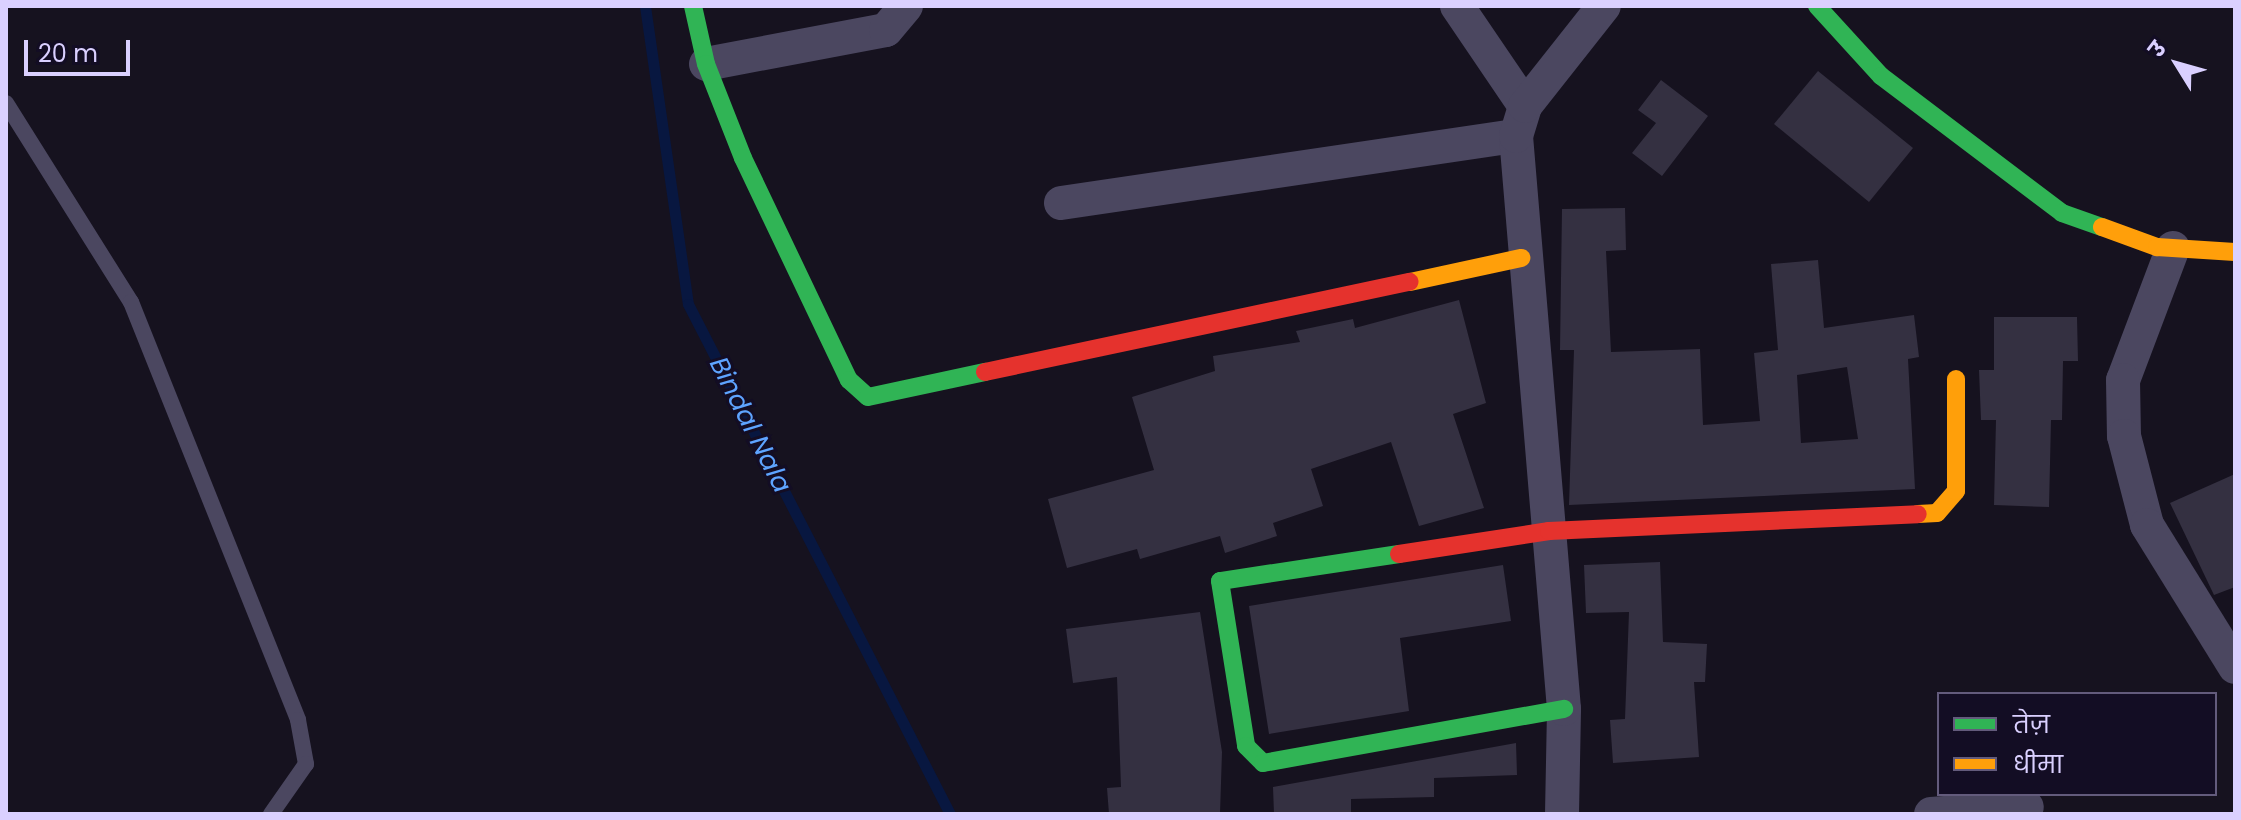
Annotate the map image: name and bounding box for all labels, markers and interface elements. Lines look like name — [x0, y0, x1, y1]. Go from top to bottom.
scale bar — [28, 24, 134, 74]
north arrow — [2137, 24, 2217, 104]
text: उ — [2141, 35, 2174, 64]
text: 20 m — [38, 37, 98, 70]
water label: Bindal Nala — [702, 352, 798, 498]
legend — [1937, 692, 2217, 796]
text: तेज़ — [2013, 708, 2050, 741]
text: धीमा — [2013, 748, 2063, 781]

